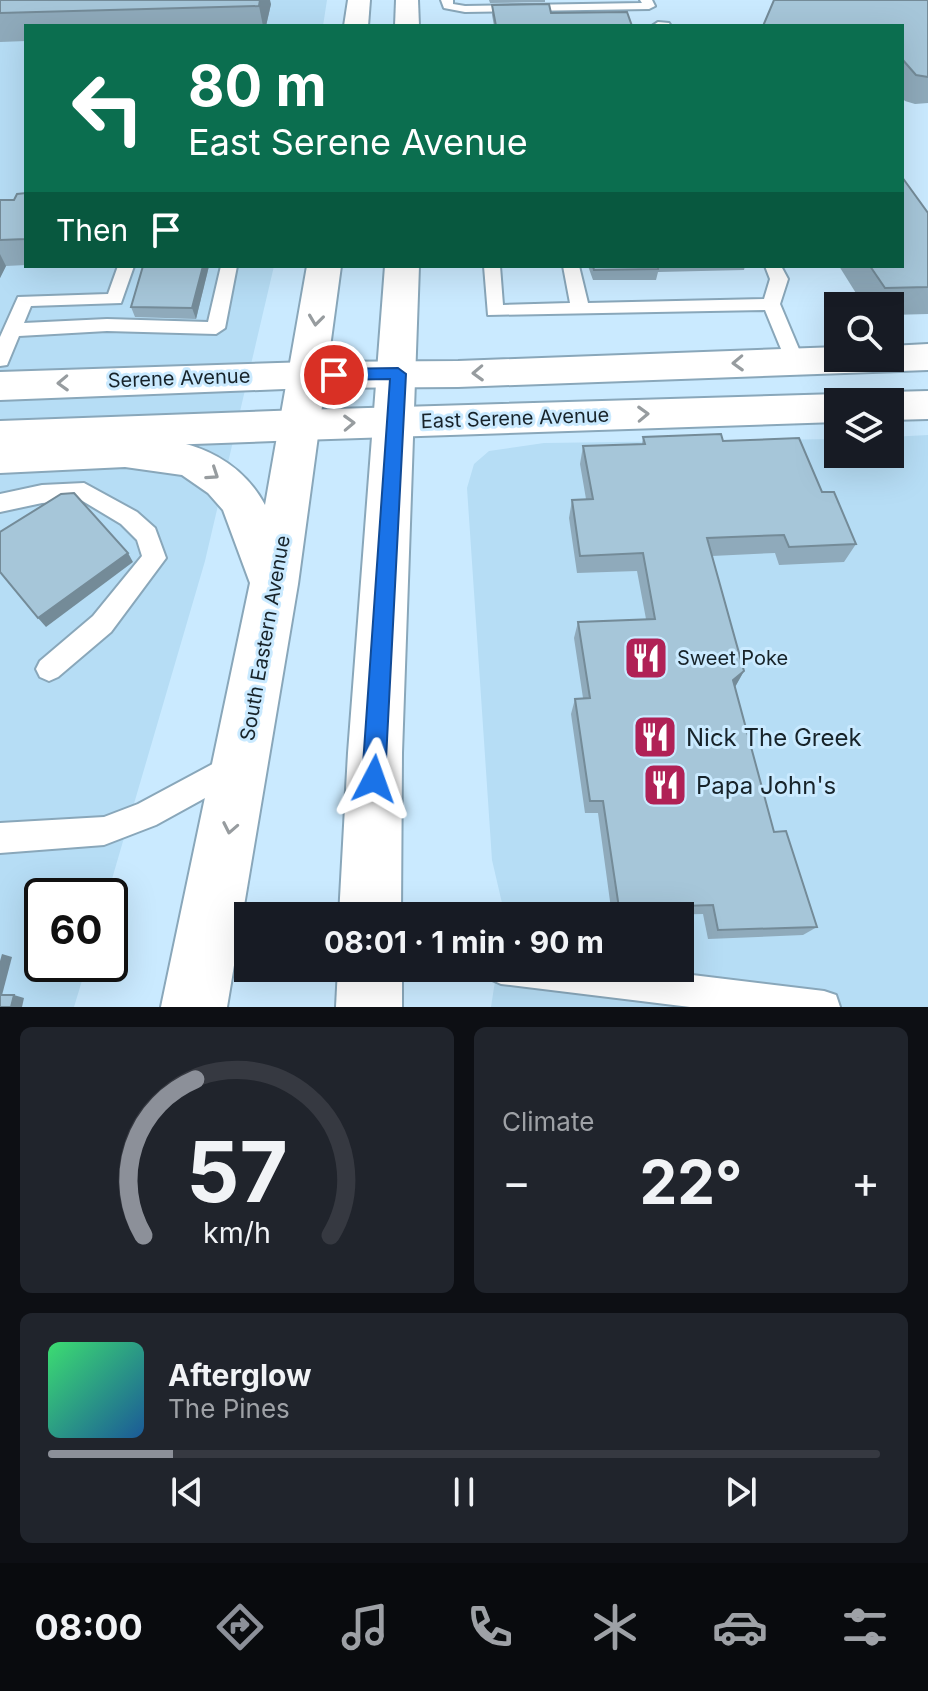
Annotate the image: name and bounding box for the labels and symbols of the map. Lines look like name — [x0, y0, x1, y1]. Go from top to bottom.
one-way arrow — [308, 314, 325, 327]
pin — [300, 341, 368, 409]
one-way arrow — [731, 355, 744, 372]
street label: Serene Avenue — [107, 364, 251, 392]
one-way arrow — [471, 365, 484, 382]
one-way arrow — [56, 375, 69, 392]
street label: East Serene Avenue — [420, 403, 610, 433]
one-way arrow — [637, 405, 650, 422]
one-way arrow — [343, 415, 356, 432]
one-way arrow — [205, 464, 219, 479]
street label: South Eastern Avenue — [235, 533, 295, 743]
restaurant icon: Sweet Poke — [622, 634, 670, 682]
place label: Sweet Poke — [677, 646, 788, 670]
restaurant icon: Nick The Greek — [631, 713, 679, 761]
place label: Nick The Greek — [686, 723, 862, 752]
position arrow — [332, 737, 416, 821]
restaurant icon: Papa John's — [641, 761, 689, 809]
place label: Papa John's — [696, 771, 836, 800]
one-way arrow — [222, 820, 239, 834]
speed limit sign: 60 — [24, 878, 128, 982]

